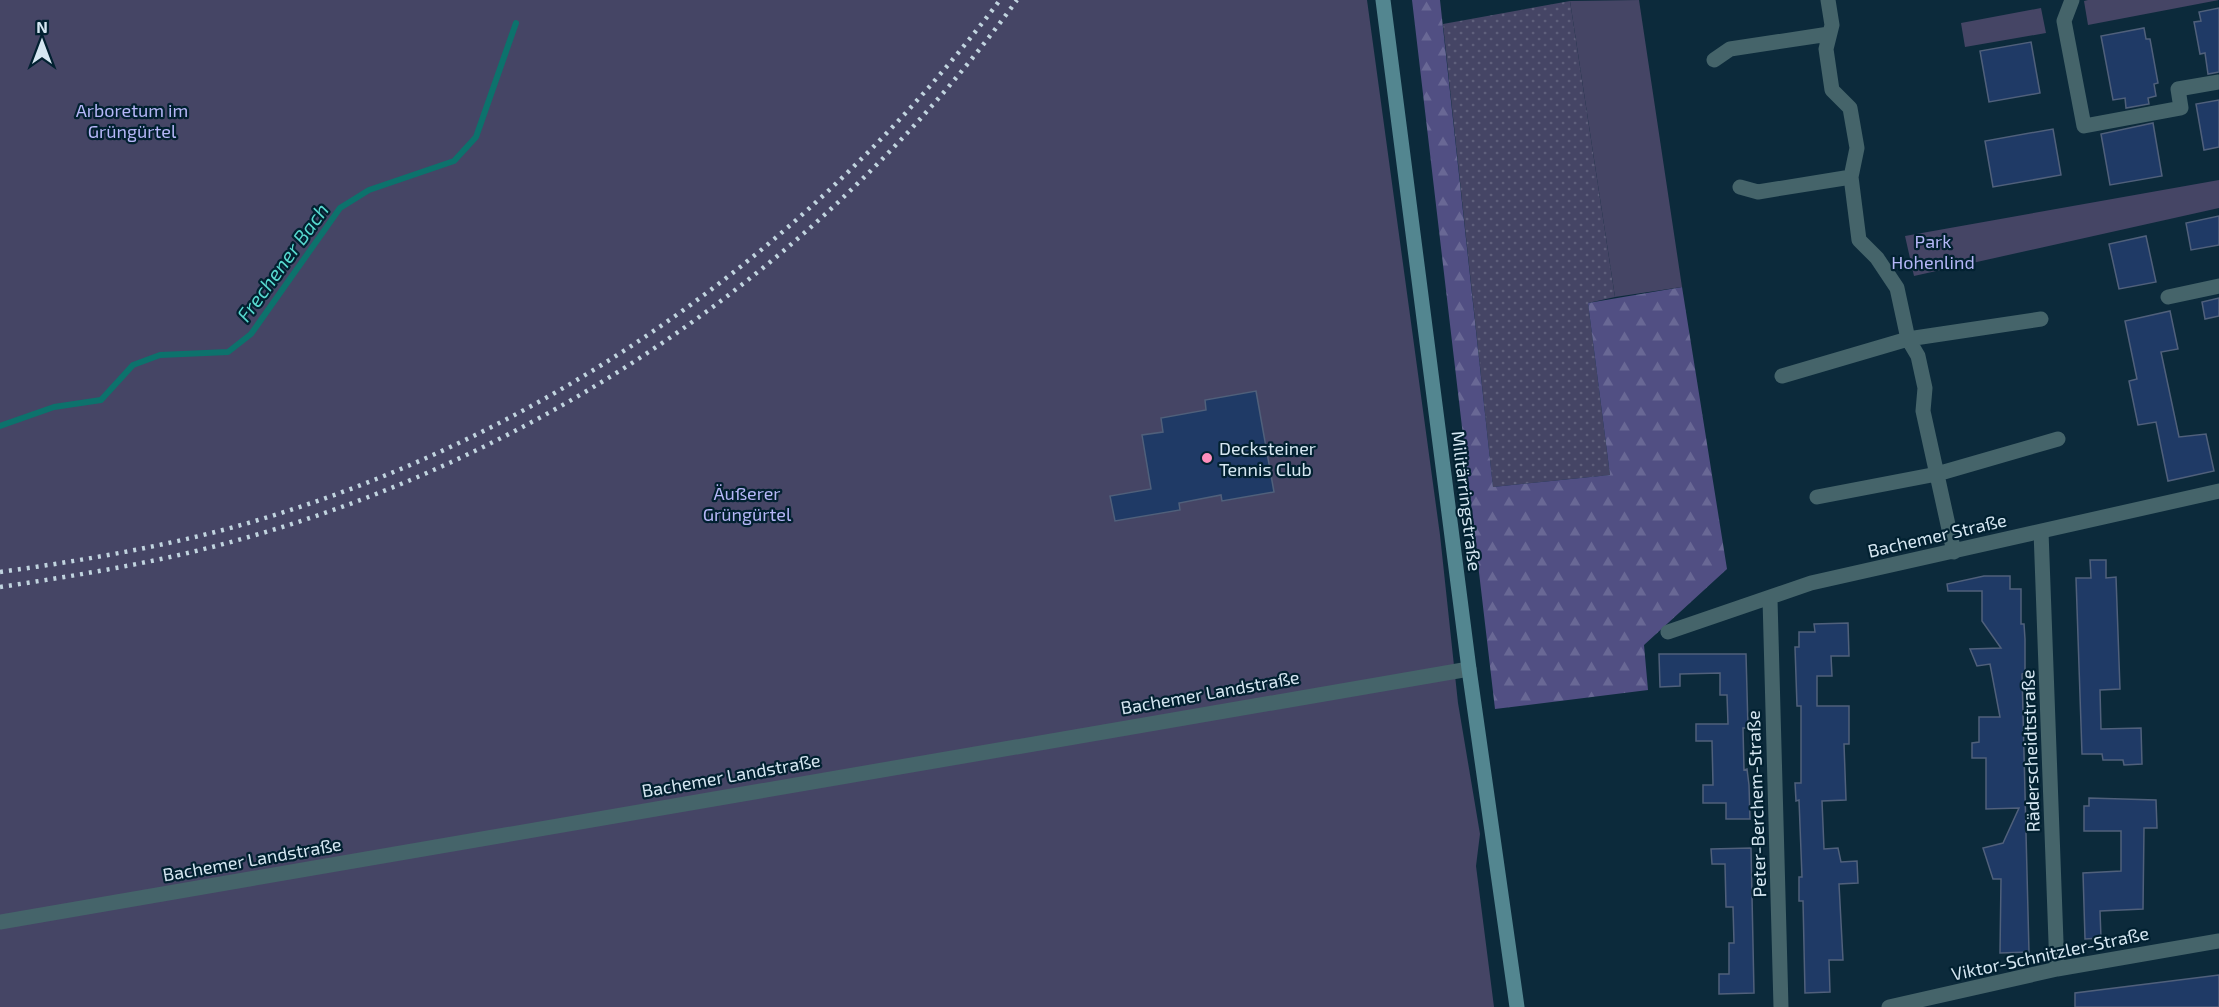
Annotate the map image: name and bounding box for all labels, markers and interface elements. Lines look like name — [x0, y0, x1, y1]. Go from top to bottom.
north arrow — [12, 12, 72, 72]
text: N — [36, 17, 48, 36]
park label: Arboretum im Grüngürtel — [76, 99, 188, 142]
water label: Frechener Bach — [231, 198, 333, 326]
park label: Park Hohenlind — [1891, 230, 1975, 273]
street label: Militärringstraße — [1447, 430, 1487, 572]
place label: Decksteiner Tennis Club — [1219, 437, 1316, 480]
marker: Decksteiner Tennis Club — [1200, 451, 1214, 465]
park label: Äußerer Grüngürtel — [703, 482, 792, 525]
street label: Bachemer Straße — [1865, 508, 2009, 562]
street label: Bachemer Landstraße — [1119, 665, 1301, 719]
street label: Räderscheidtstraße — [2016, 669, 2044, 833]
street label: Peter-Berchem-Straße — [1742, 710, 1770, 898]
street label: Bachemer Landstraße — [640, 748, 822, 802]
street label: Bachemer Landstraße — [161, 832, 343, 886]
street label: Viktor-Schnitzler-Straße — [1949, 921, 2151, 985]

